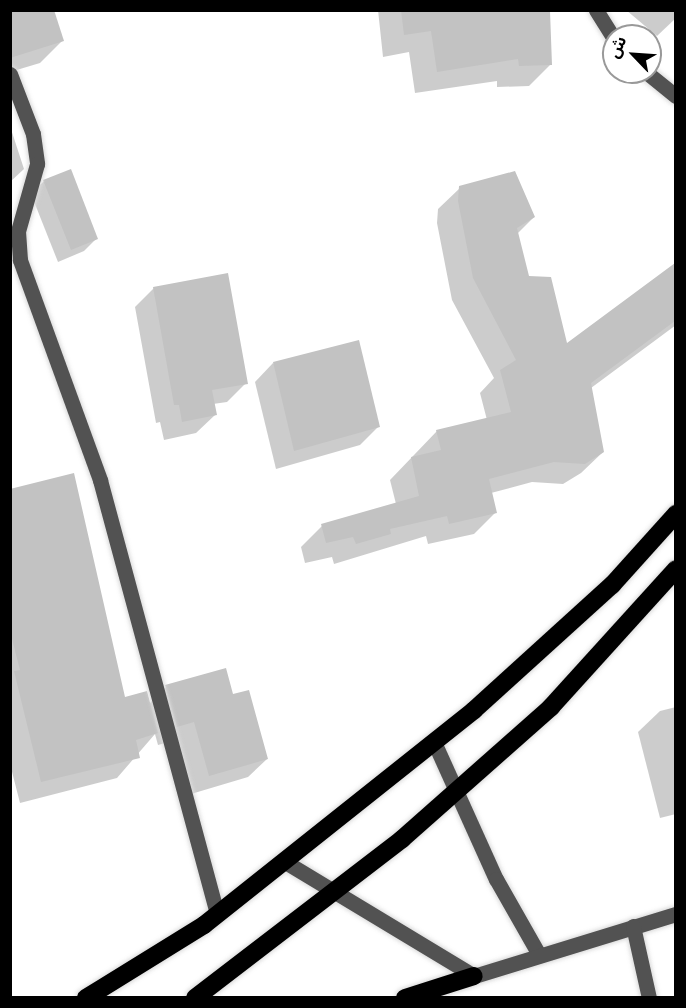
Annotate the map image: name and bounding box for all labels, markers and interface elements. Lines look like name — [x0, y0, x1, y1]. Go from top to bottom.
north arrow — [602, 24, 662, 84]
text: ش — [604, 33, 630, 61]

